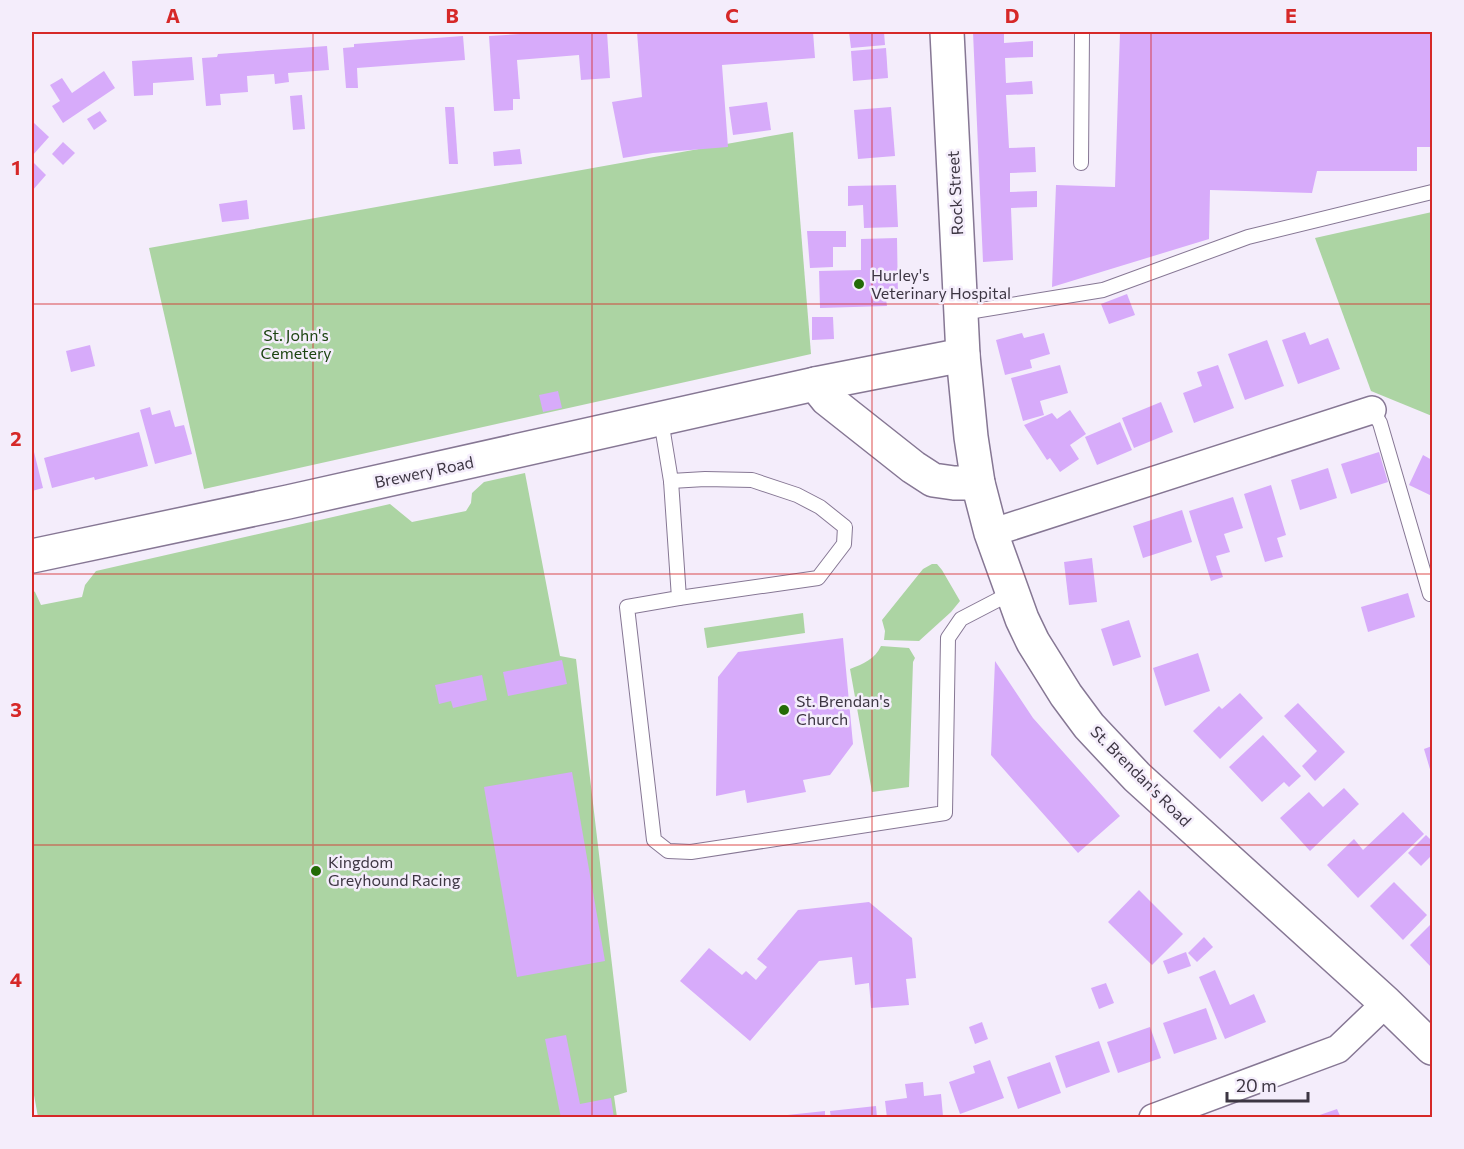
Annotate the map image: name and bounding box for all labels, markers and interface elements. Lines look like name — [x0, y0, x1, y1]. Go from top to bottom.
text: A — [166, 3, 180, 27]
text: B — [445, 3, 459, 27]
text: C — [725, 3, 739, 27]
text: D — [1005, 3, 1019, 27]
text: E — [1285, 3, 1297, 27]
street label: Rock Street — [943, 150, 966, 236]
text: 1 — [11, 155, 21, 179]
place label: Hurley's Veterinary Hospital — [871, 265, 1011, 302]
marker: Hurley's Veterinary Hospital — [852, 277, 866, 291]
park label: St. John's Cemetery — [260, 325, 332, 362]
text: 2 — [10, 426, 22, 450]
street label: Brewery Road — [373, 452, 475, 491]
place label: St. Brendan's Church — [796, 691, 890, 728]
text: 3 — [10, 697, 22, 721]
marker: St. Brendan's Church — [777, 703, 791, 717]
street label: St. Brendan's Road — [1087, 721, 1196, 830]
place label: Kingdom Greyhound Racing — [328, 852, 461, 889]
marker: Kingdom Greyhound Racing — [309, 864, 323, 878]
text: 4 — [10, 967, 22, 991]
scale bar — [1227, 1065, 1308, 1103]
text: 20 m — [1236, 1074, 1277, 1096]

